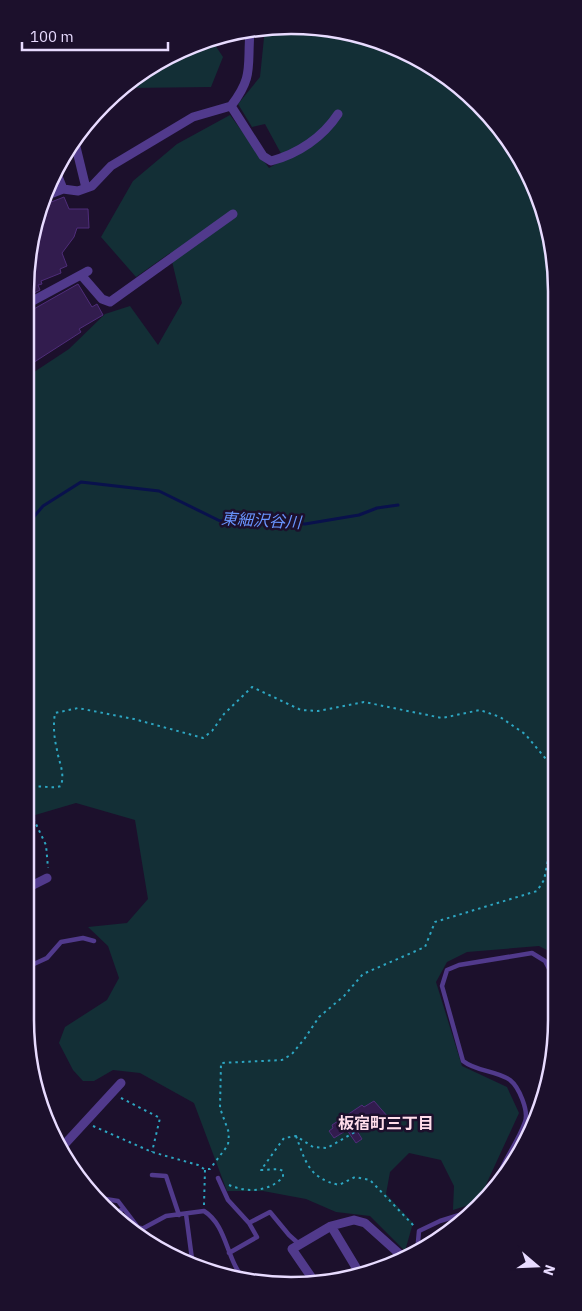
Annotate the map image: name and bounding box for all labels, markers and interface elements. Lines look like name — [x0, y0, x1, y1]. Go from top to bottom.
scale bar — [22, 20, 169, 52]
text: 100 m — [30, 27, 74, 46]
water label: 東細沢谷川 — [221, 508, 303, 532]
district label: 板宿町三丁目 — [338, 1113, 434, 1133]
north arrow — [512, 1241, 562, 1291]
text: N — [539, 1263, 559, 1278]

